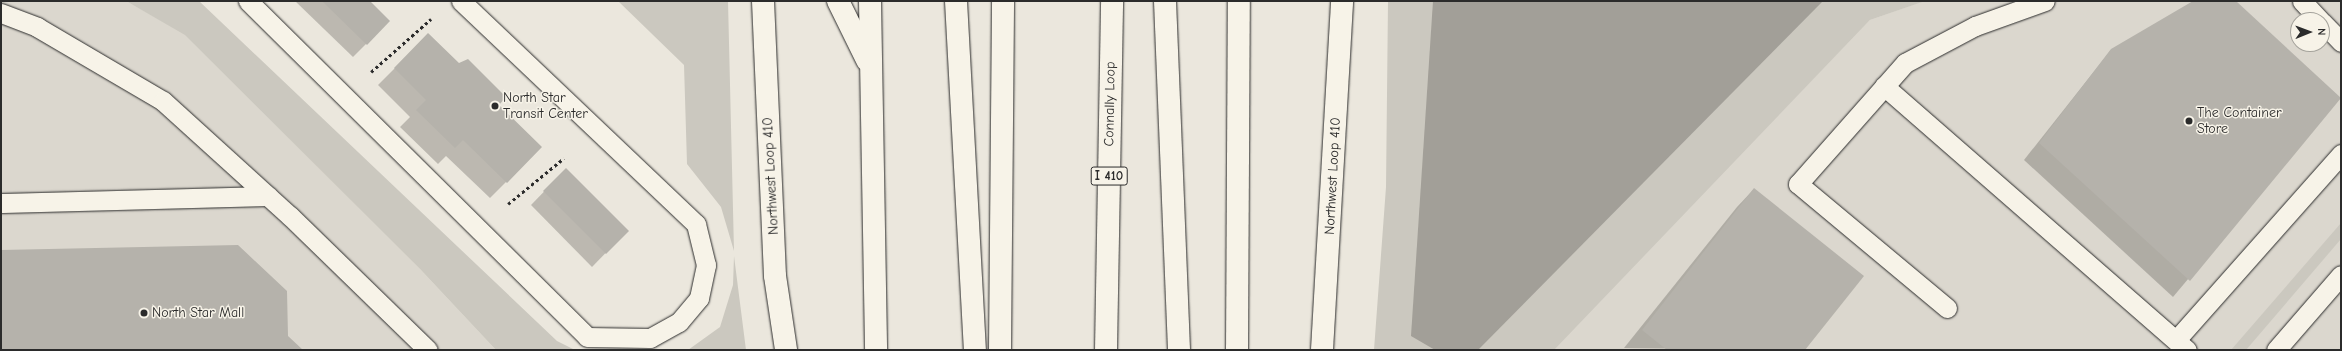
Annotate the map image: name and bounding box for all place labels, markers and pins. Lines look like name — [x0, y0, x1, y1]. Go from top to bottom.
place label: North Star Transit Center — [503, 90, 588, 122]
marker: North Star Transit Center — [490, 101, 500, 111]
place label: The Container Store — [2197, 105, 2282, 138]
marker: The Container Store — [2184, 116, 2194, 126]
place label: North Star Mall — [152, 305, 244, 321]
marker: North Star Mall — [139, 308, 149, 318]

